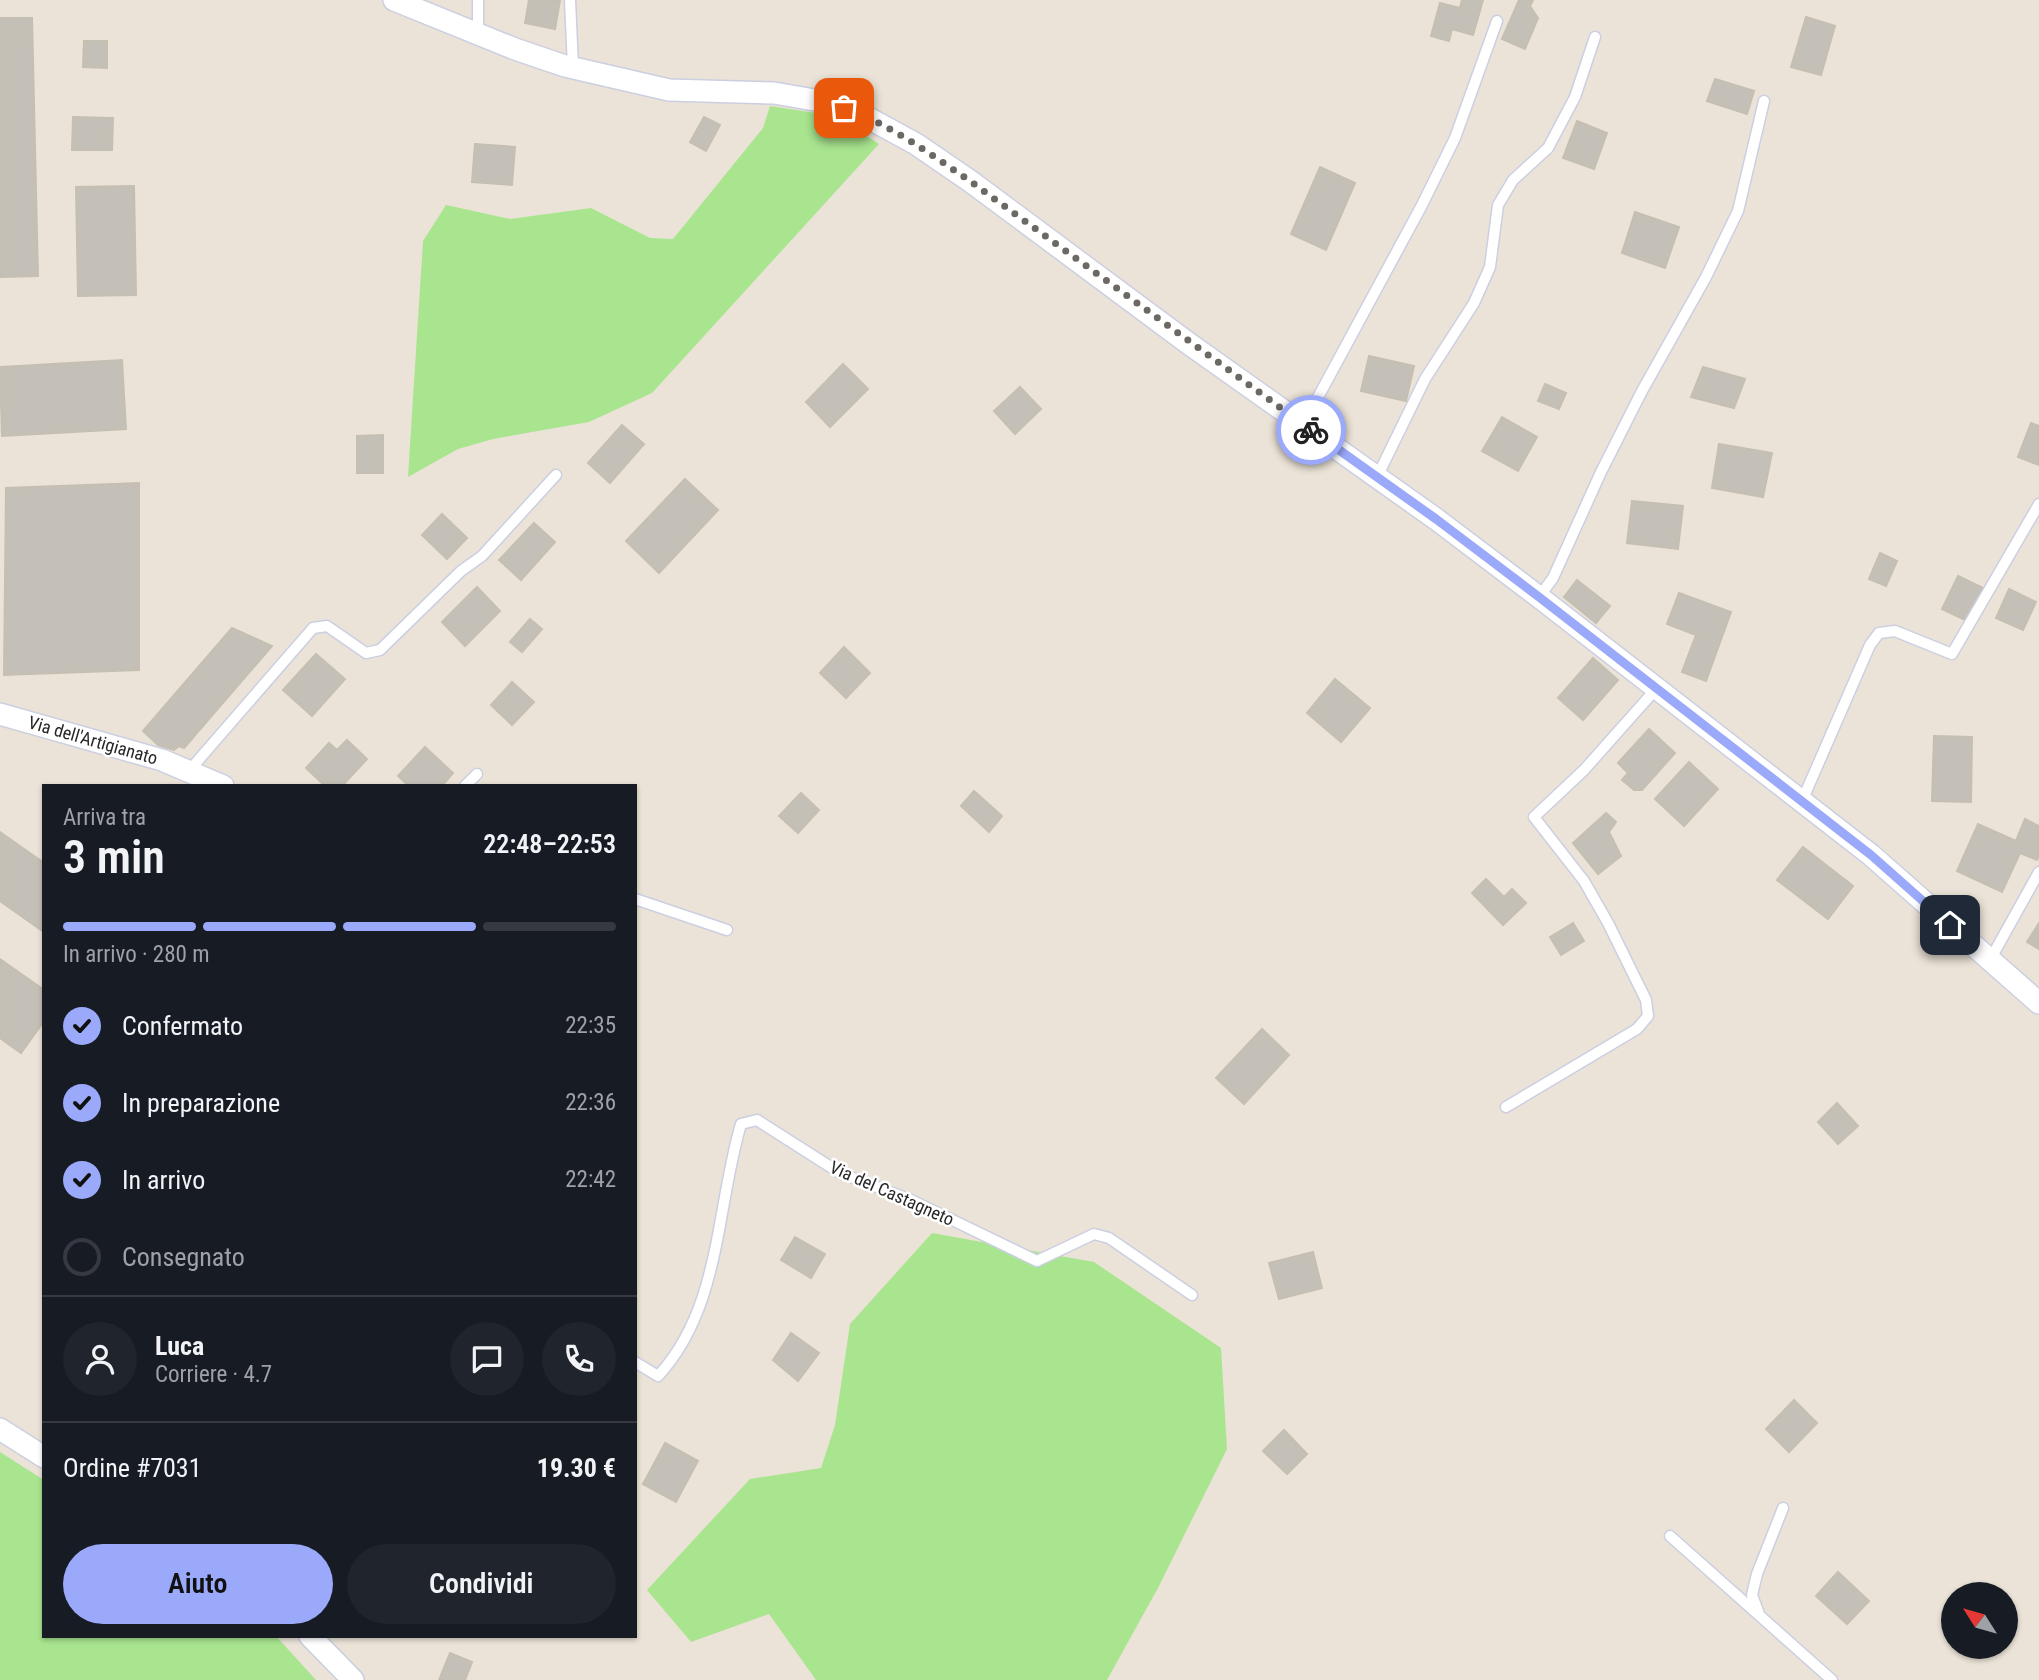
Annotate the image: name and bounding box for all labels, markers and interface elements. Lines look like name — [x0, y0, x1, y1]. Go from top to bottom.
pin — [814, 78, 874, 138]
icon: bag — [825, 89, 863, 127]
courier — [1276, 395, 1346, 465]
icon: bike — [1292, 411, 1330, 449]
street label: Via dell'Artigianato — [26, 711, 160, 769]
text: Arriva tra — [63, 804, 146, 831]
text: 22:48–22:53 — [483, 829, 616, 859]
text: 3 min — [63, 830, 165, 884]
pin — [1920, 895, 1980, 955]
icon: home — [1931, 906, 1969, 944]
text: In arrivo · 280 m — [63, 941, 210, 968]
icon: check — [63, 1007, 101, 1045]
text: Confermato — [122, 1011, 243, 1041]
text: 22:35 — [565, 1012, 616, 1039]
icon: check — [63, 1084, 101, 1122]
text: In preparazione — [122, 1088, 280, 1118]
text: 22:36 — [565, 1089, 616, 1116]
street label: Via del Castagneto — [827, 1156, 957, 1230]
icon: check — [63, 1161, 101, 1199]
text: In arrivo — [122, 1165, 205, 1195]
text: 22:42 — [565, 1166, 616, 1193]
text: Consegnato — [122, 1242, 245, 1272]
button: person — [63, 1322, 137, 1396]
button: chat — [450, 1322, 524, 1396]
button: phone — [542, 1322, 616, 1396]
text: Luca — [155, 1331, 204, 1361]
text: Corriere · 4.7 — [155, 1361, 272, 1388]
text: Ordine #7031 — [63, 1453, 202, 1483]
text: 19.30 € — [537, 1453, 616, 1483]
button: Aiuto — [63, 1544, 333, 1624]
button: Condividi — [347, 1544, 616, 1624]
north arrow — [1941, 1582, 2018, 1659]
map controls — [1941, 1582, 2018, 1659]

